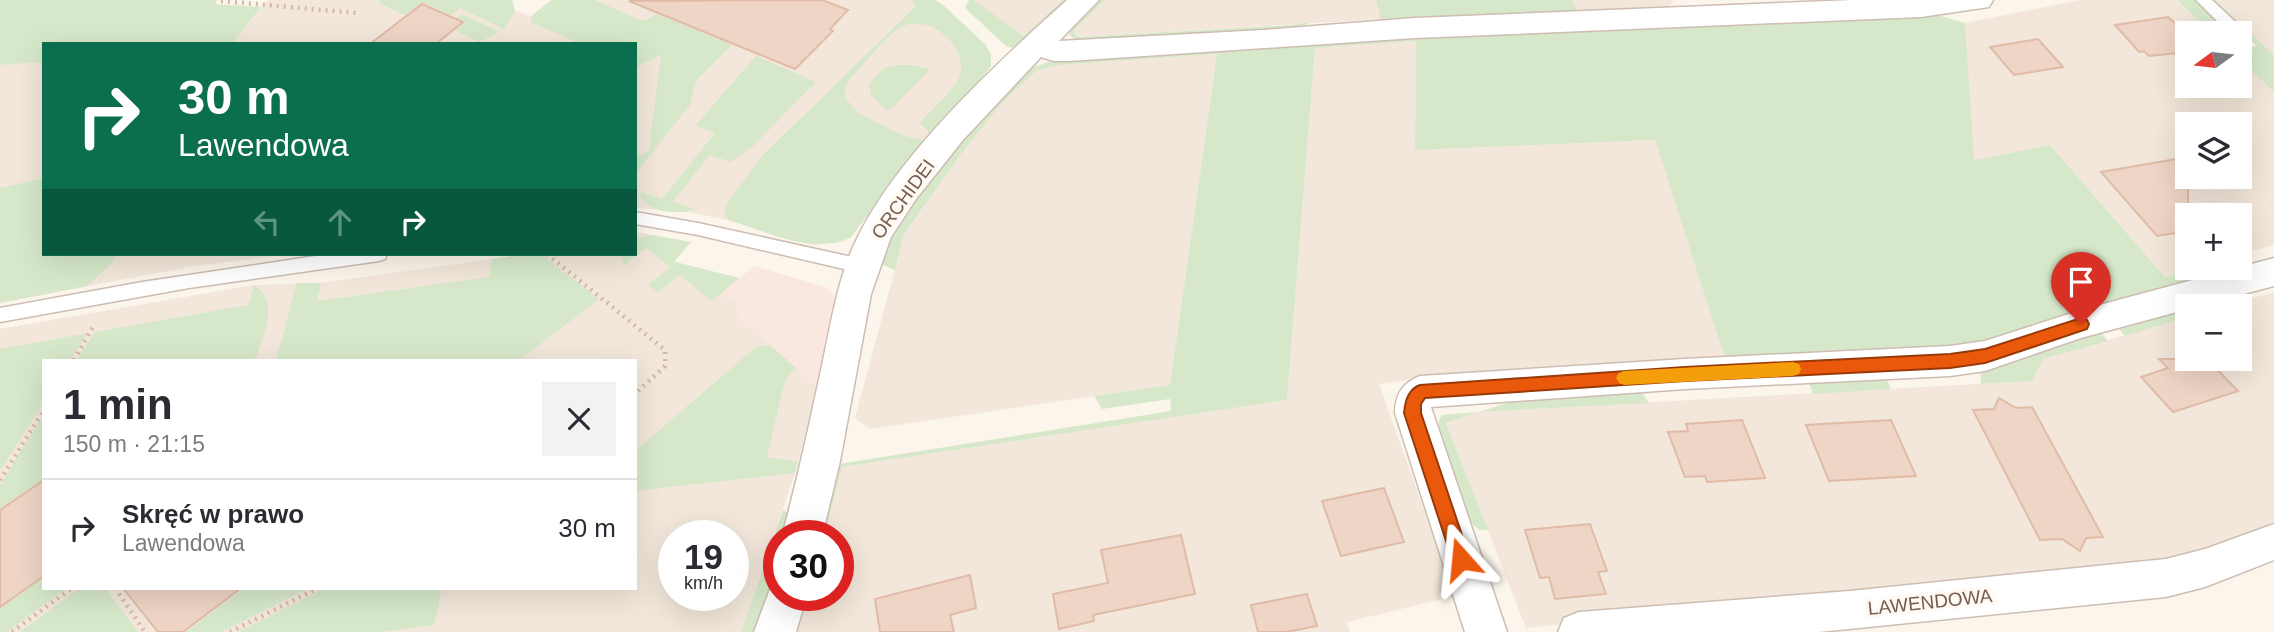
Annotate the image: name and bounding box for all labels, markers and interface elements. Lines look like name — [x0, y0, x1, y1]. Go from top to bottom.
north arrow — [2175, 21, 2252, 98]
map controls — [2175, 21, 2252, 371]
icon: right — [63, 70, 154, 161]
text: 30 m — [178, 70, 290, 124]
button: layers — [2175, 112, 2252, 189]
text: Lawendowa — [178, 127, 349, 163]
street label: ORCHIDEI — [867, 155, 939, 243]
icon: left — [248, 203, 286, 241]
icon: ahead — [321, 203, 359, 241]
icon: right — [394, 203, 432, 241]
button: + — [2175, 203, 2252, 280]
pin — [2051, 252, 2111, 324]
icon: arrive — [2062, 263, 2100, 301]
button: − — [2175, 294, 2252, 371]
text: 1 min — [63, 381, 173, 428]
button: close — [542, 382, 616, 456]
text: 150 m · 21:15 — [63, 431, 205, 457]
text: Skręć w prawo — [122, 499, 304, 529]
icon: right — [63, 509, 101, 547]
text: 30 m — [558, 513, 616, 543]
speed limit sign: 30 — [763, 520, 854, 611]
position arrow — [1424, 522, 1498, 596]
text: Lawendowa — [122, 530, 245, 556]
text: 19 — [684, 537, 723, 576]
text: km/h — [684, 573, 723, 593]
street label: LAWENDOWA — [1867, 585, 1994, 619]

